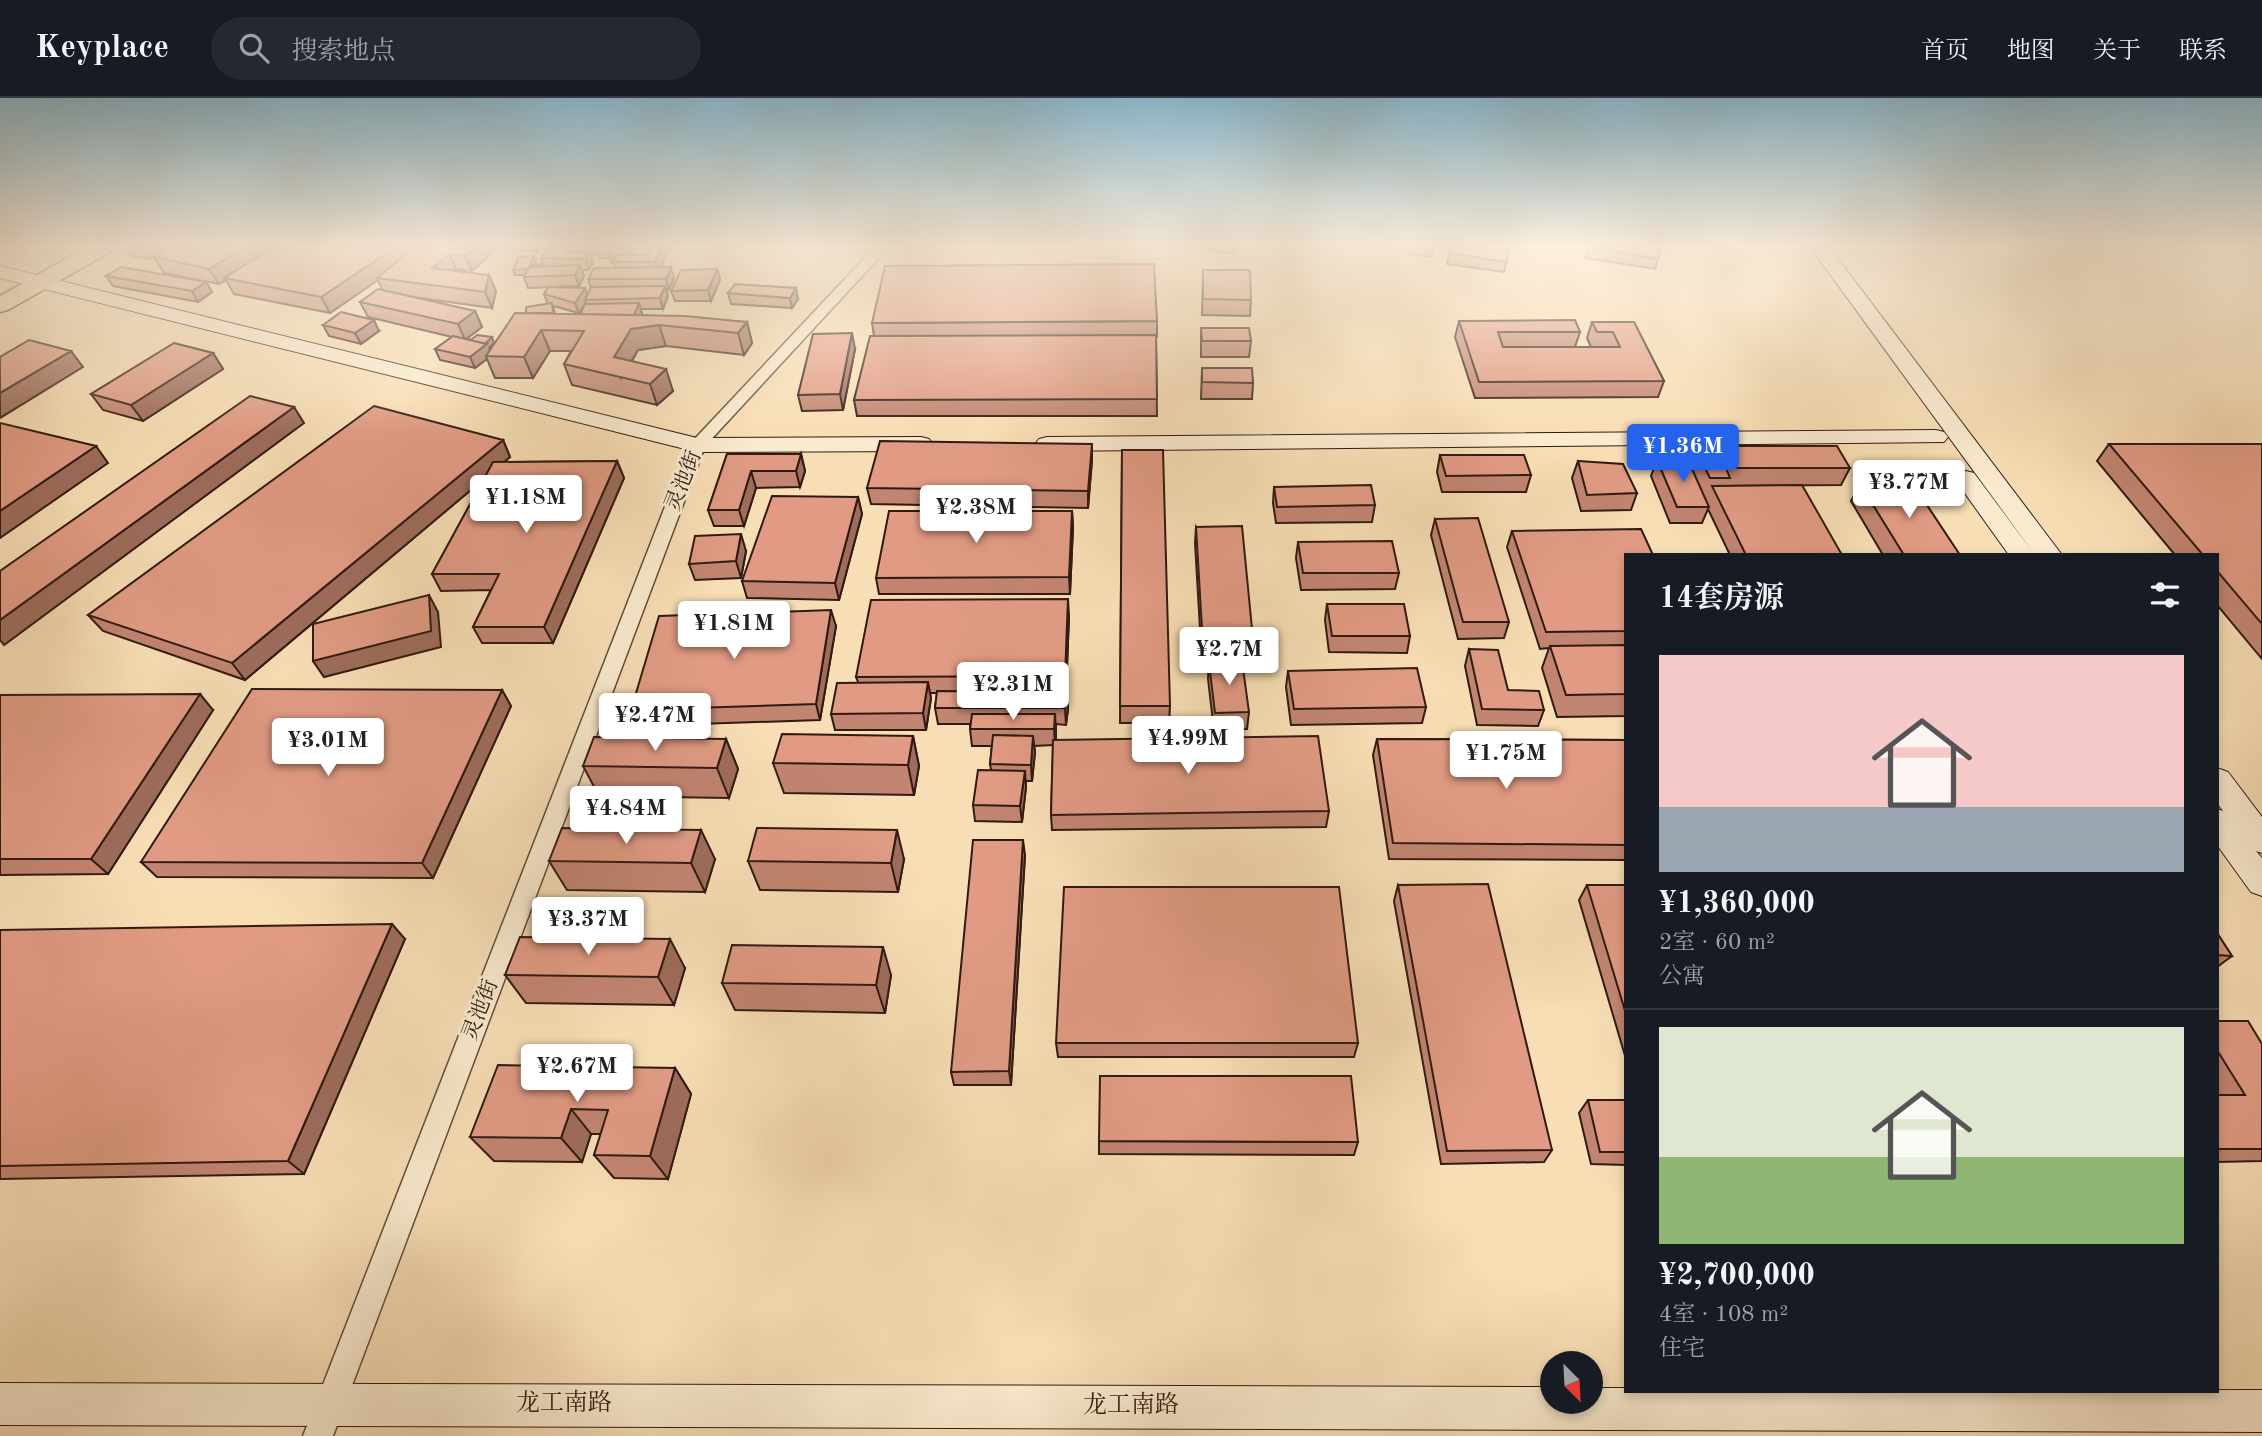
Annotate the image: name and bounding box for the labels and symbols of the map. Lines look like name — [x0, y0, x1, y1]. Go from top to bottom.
pin: ¥1.36M — [1626, 424, 1740, 484]
street label: 灵池街 — [661, 447, 706, 514]
pin: ¥3.77M — [1852, 460, 1966, 520]
pin: ¥1.18M — [469, 476, 583, 535]
pin: ¥2.38M — [919, 486, 1033, 545]
pin: ¥1.81M — [677, 602, 791, 661]
pin: ¥2.7M — [1180, 628, 1278, 687]
pin: ¥2.31M — [956, 662, 1070, 722]
pin: ¥2.47M — [598, 694, 712, 753]
pin: ¥4.99M — [1131, 716, 1245, 776]
pin: ¥3.01M — [271, 718, 385, 778]
pin: ¥1.75M — [1449, 732, 1563, 791]
pin: ¥4.84M — [569, 786, 683, 846]
pin: ¥3.37M — [531, 898, 645, 957]
street label: 灵池街 — [458, 976, 502, 1043]
pin: ¥2.67M — [520, 1044, 634, 1104]
north arrow — [1540, 1351, 1603, 1414]
street label: 龙工南路 — [516, 1389, 612, 1416]
street label: 龙工南路 — [1083, 1391, 1179, 1418]

